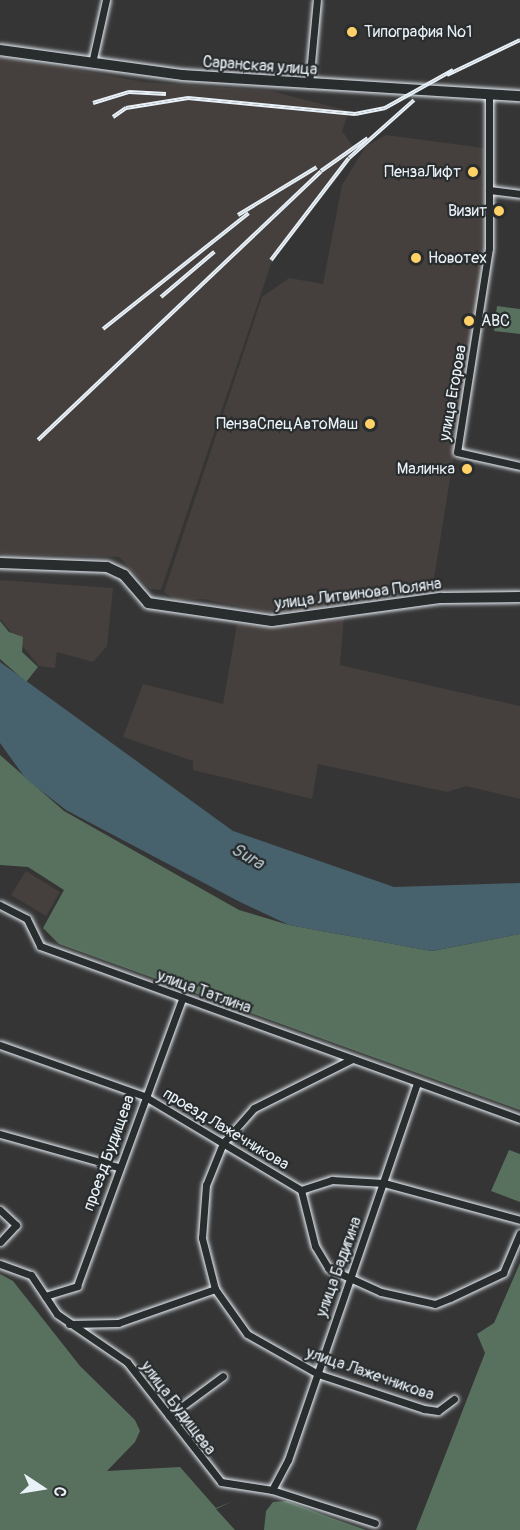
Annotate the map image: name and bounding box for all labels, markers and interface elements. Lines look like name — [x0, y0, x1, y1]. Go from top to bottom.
place label: Типография №1 — [364, 22, 472, 42]
marker: Типография №1 — [345, 25, 359, 39]
street label: Саранская улица — [202, 52, 318, 80]
place label: ПензаЛифт — [384, 162, 461, 182]
marker: ПензаЛифт — [466, 165, 480, 179]
place label: Визит — [448, 201, 487, 221]
marker: Визит — [492, 204, 506, 218]
place label: Новотех — [428, 248, 487, 268]
marker: Новотех — [409, 251, 423, 265]
place label: ABC — [481, 311, 510, 331]
marker: ABC — [462, 314, 476, 328]
street label: улица Егорова — [435, 344, 471, 442]
place label: ПензаСпецАвтоМаш — [216, 414, 358, 434]
marker: ПензаСпецАвтоМаш — [363, 417, 377, 431]
place label: Малинка — [397, 459, 455, 479]
marker: Малинка — [460, 462, 474, 476]
street label: улица Литвинова Поляна — [273, 574, 443, 614]
water label: Sura — [227, 839, 267, 875]
street label: улица Татлина — [154, 966, 254, 1018]
street label: проезд Лажечникова — [160, 1084, 292, 1174]
street label: проезд Будищева — [79, 1092, 139, 1214]
street label: улица Бадигина — [312, 1214, 366, 1320]
street label: улица Лажечникова — [304, 1343, 436, 1405]
street label: улица Будищева — [136, 1357, 220, 1459]
north arrow — [12, 1458, 72, 1518]
text: С — [49, 1485, 70, 1499]

